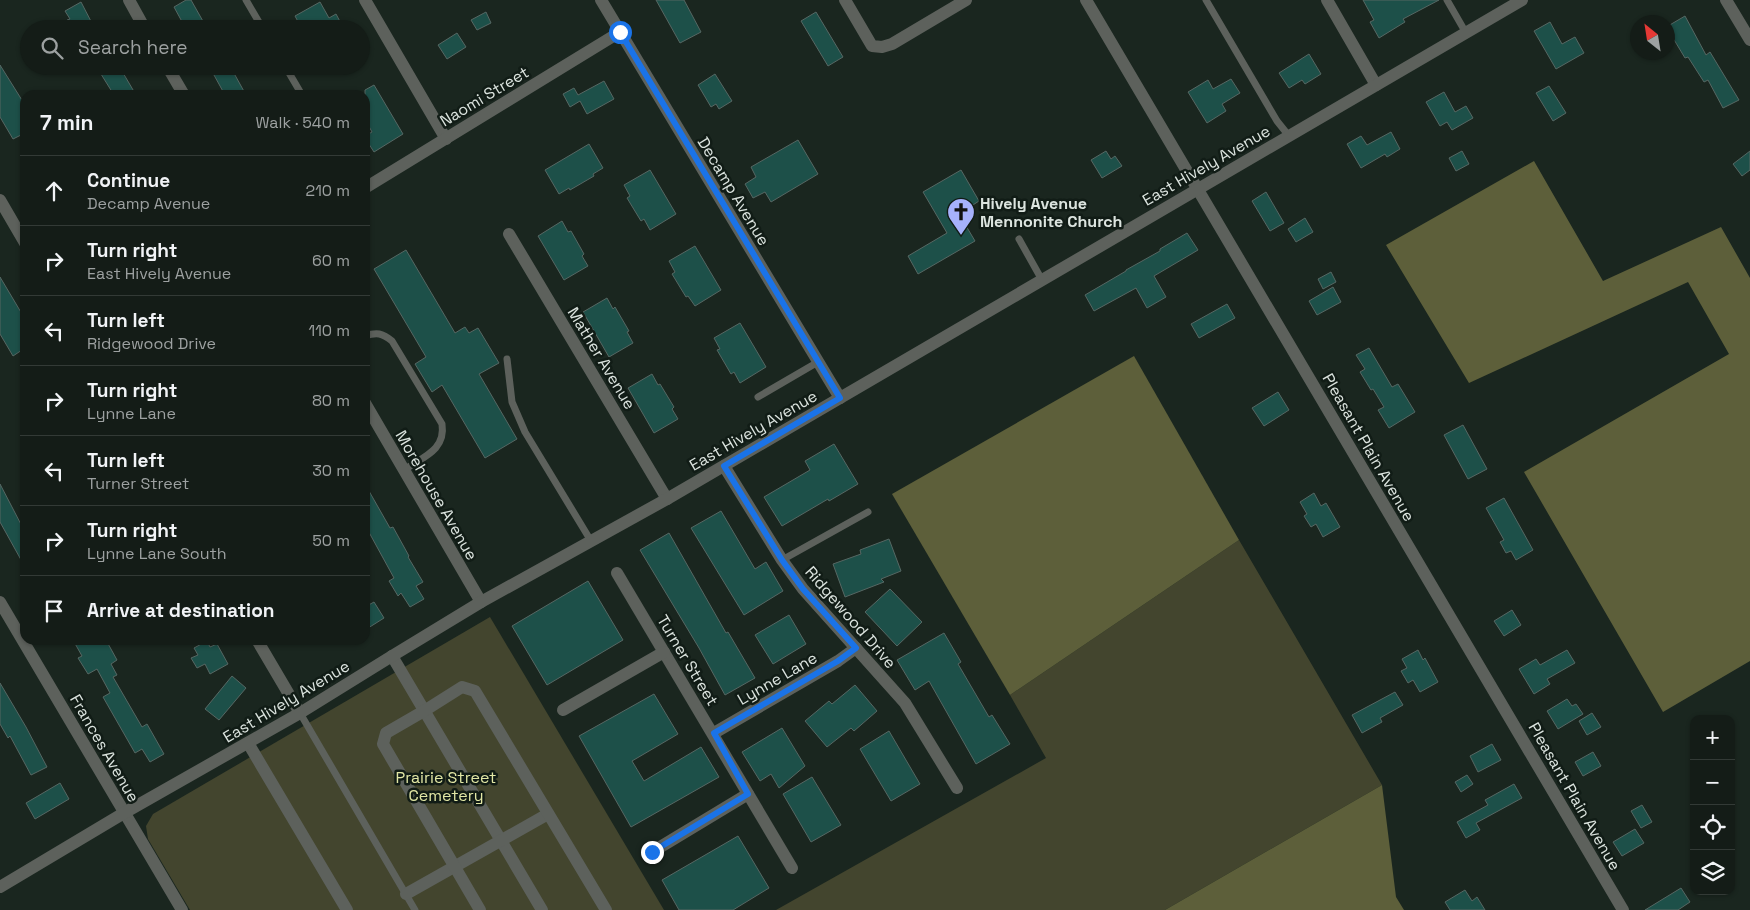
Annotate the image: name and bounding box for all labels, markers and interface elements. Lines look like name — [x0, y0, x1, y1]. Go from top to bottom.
north arrow — [1630, 15, 1675, 60]
search box — [20, 20, 370, 75]
route start — [609, 21, 632, 44]
icon: search — [38, 34, 66, 62]
text: Search here — [78, 35, 188, 60]
street label: Naomi Street — [436, 62, 533, 131]
text: 7 min — [40, 109, 93, 136]
text: Walk · 540 m — [256, 112, 350, 133]
street label: East Hively Avenue — [1139, 120, 1274, 211]
street label: Decamp Avenue — [693, 133, 774, 250]
text: Continue — [87, 168, 170, 193]
icon: ahead — [40, 177, 68, 205]
text: 210 m — [306, 180, 350, 201]
text: Decamp Avenue — [87, 193, 210, 214]
place label: Hively Avenue Mennonite Church — [980, 193, 1122, 232]
church icon: Hively Avenue Mennonite Church — [946, 197, 976, 236]
text: Turn right — [87, 238, 177, 263]
icon: right — [40, 247, 68, 275]
text: 60 m — [312, 250, 350, 271]
text: East Hively Avenue — [87, 263, 231, 284]
street label: Mather Avenue — [563, 303, 640, 413]
text: Turn left — [87, 308, 165, 333]
icon: left — [40, 317, 68, 345]
text: 110 m — [308, 320, 350, 341]
text: Ridgewood Drive — [87, 333, 216, 354]
street label: Pleasant Plain Avenue — [1318, 369, 1420, 525]
text: Turn right — [87, 378, 177, 403]
street label: East Hively Avenue — [686, 385, 821, 476]
icon: right — [40, 387, 68, 415]
text: 80 m — [312, 390, 350, 411]
text: Lynne Lane — [87, 403, 176, 424]
street label: Morehouse Avenue — [391, 426, 482, 564]
text: Turn left — [87, 448, 165, 473]
icon: left — [40, 457, 68, 485]
text: 30 m — [312, 460, 350, 481]
text: Turner Street — [87, 473, 189, 494]
text: Turn right — [87, 518, 177, 543]
icon: right — [40, 527, 68, 555]
text: 50 m — [312, 530, 350, 551]
text: Lynne Lane South — [87, 543, 227, 564]
street label: Ridgewood Drive — [800, 562, 901, 673]
icon: arrive — [40, 597, 68, 625]
text: Arrive at destination — [87, 598, 275, 623]
street label: Turner Street — [652, 611, 723, 710]
street label: Lynne Lane — [734, 647, 821, 710]
street label: East Hively Avenue — [219, 655, 353, 748]
street label: Frances Avenue — [65, 690, 144, 806]
map controls — [1690, 715, 1735, 895]
button: + — [1690, 715, 1735, 760]
street label: Pleasant Plain Avenue — [1524, 718, 1626, 874]
button: − — [1690, 760, 1735, 805]
park label: Prairie Street Cemetery — [396, 767, 496, 806]
button: locate — [1690, 805, 1735, 850]
route end — [641, 841, 664, 864]
button: layers — [1690, 850, 1735, 895]

